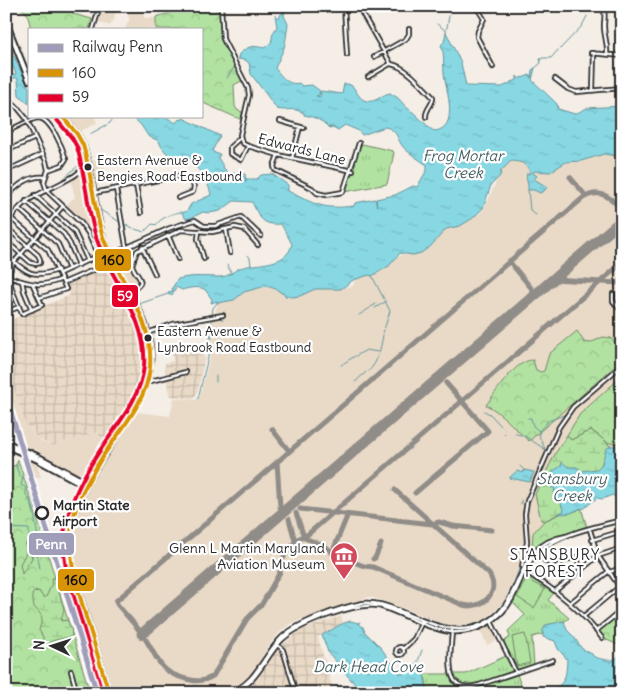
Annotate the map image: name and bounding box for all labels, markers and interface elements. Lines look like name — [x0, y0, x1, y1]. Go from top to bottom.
legend — [28, 28, 202, 118]
text: Railway Penn — [72, 37, 163, 56]
text: 160 — [72, 63, 96, 82]
text: 59 — [72, 87, 89, 106]
street label: Edwards Lane — [256, 129, 348, 169]
water label: Frog Mortar Creek — [423, 146, 505, 182]
place label: Eastern Avenue & Bengies Road Eastbound — [97, 152, 243, 185]
marker: Eastern Avenue & Bengies Road Eastbound — [83, 162, 93, 172]
line badge: 160 — [94, 248, 132, 272]
text: 160 — [102, 251, 124, 269]
line badge: 59 — [111, 284, 139, 308]
text: 59 — [117, 287, 133, 305]
place label: Eastern Avenue & Lynbrook Road Eastbound — [157, 323, 312, 356]
marker: Eastern Avenue & Lynbrook Road Eastbound — [143, 333, 153, 343]
water label: Stansbury Creek — [538, 469, 608, 505]
place label: Martin State Airport — [53, 496, 130, 530]
marker: Martin State Airport — [35, 506, 49, 520]
line badge: Penn — [28, 532, 75, 556]
text: Penn — [35, 535, 67, 553]
place label: Glenn L Martin Maryland Aviation Museum — [169, 539, 325, 573]
museum icon: Glenn L Martin Maryland Aviation Museum — [329, 541, 359, 580]
district label: STANSBURY FOREST — [510, 545, 600, 581]
line badge: 160 — [57, 568, 95, 592]
text: 160 — [65, 571, 87, 589]
north arrow — [28, 622, 78, 672]
text: N — [30, 640, 48, 651]
water label: Dark Head Cove — [313, 657, 424, 676]

